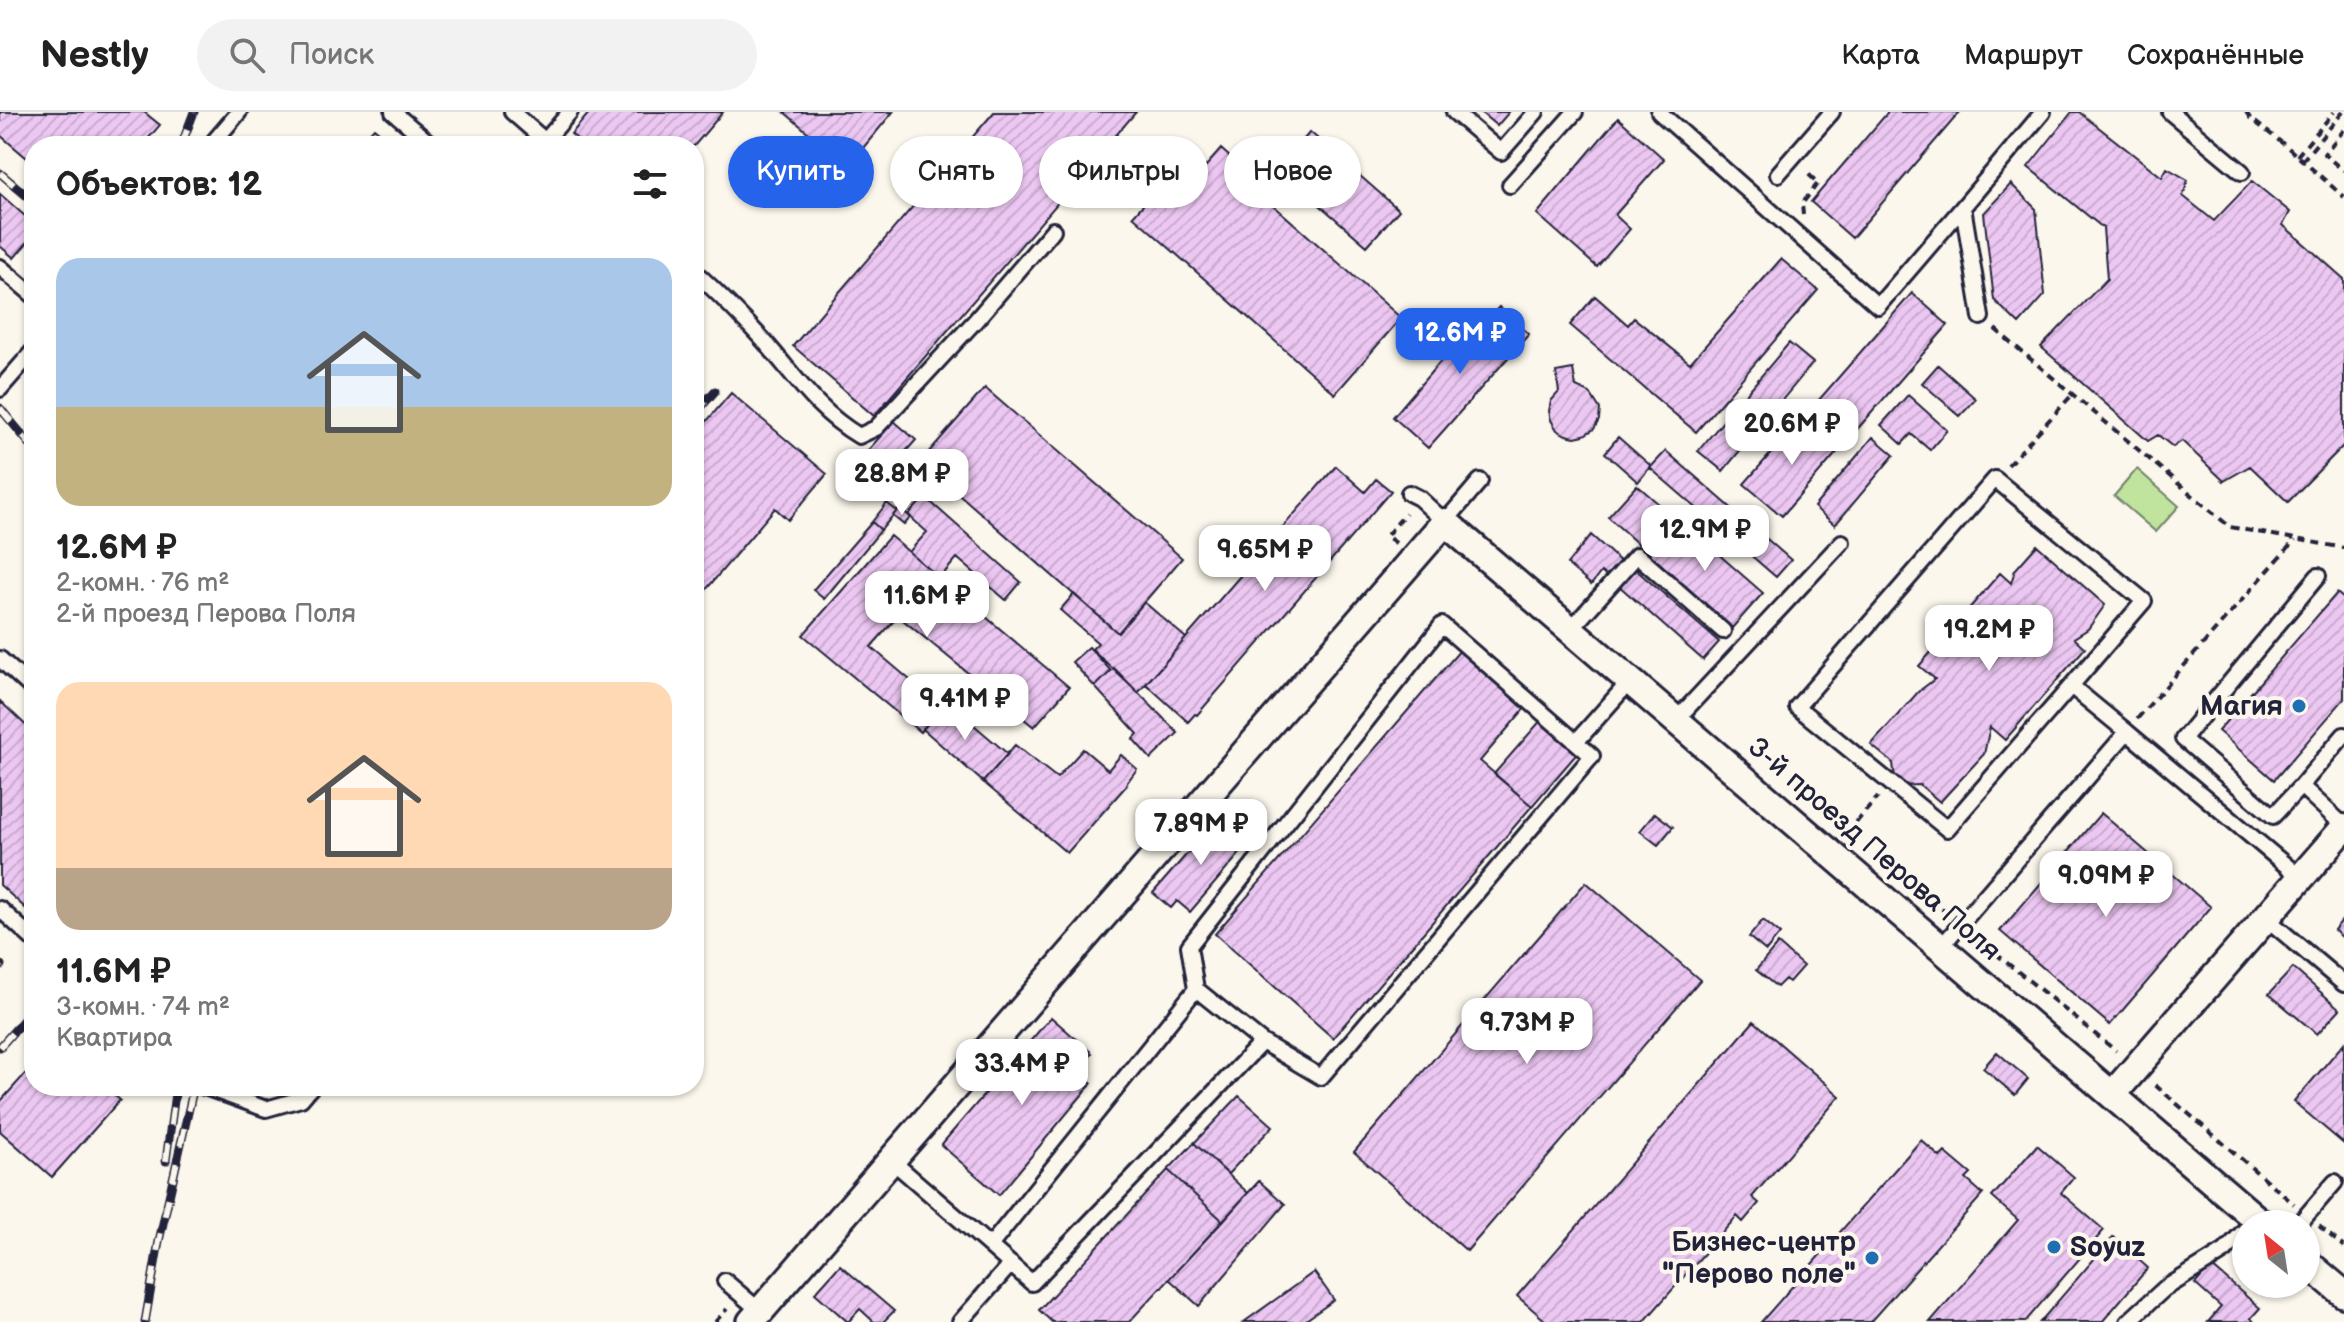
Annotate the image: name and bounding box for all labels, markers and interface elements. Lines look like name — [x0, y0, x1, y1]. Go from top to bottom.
search box — [197, 19, 757, 91]
text: Nestly — [40, 33, 149, 78]
icon: search — [225, 33, 269, 77]
text: Поиск — [289, 37, 374, 73]
text: Карта — [1841, 39, 1920, 72]
text: Маршрут — [1964, 39, 2083, 72]
text: Сохранённые — [2127, 39, 2304, 72]
chip: Купить — [728, 136, 874, 208]
chip: Снять — [890, 136, 1023, 208]
chip: Фильтры — [1039, 136, 1208, 208]
chip: Новое — [1224, 136, 1361, 208]
icon: filters — [628, 162, 672, 206]
text: Объектов: 12 — [56, 164, 262, 205]
pin: 12.6M ₽ — [1386, 308, 1534, 376]
icon: home — [292, 310, 436, 454]
text: 12.6M ₽ — [1414, 318, 1506, 349]
pin: 20.6M ₽ — [1718, 399, 1866, 467]
text: 20.6M ₽ — [1743, 409, 1841, 440]
pin: 28.8M ₽ — [828, 449, 976, 517]
text: 28.8M ₽ — [853, 459, 951, 490]
pin: 12.9M ₽ — [1631, 505, 1779, 573]
text: 12.9M ₽ — [1659, 515, 1751, 546]
pin: 9.65M ₽ — [1191, 525, 1339, 593]
text: 12.6M ₽ — [56, 527, 177, 568]
text: 9.65M ₽ — [1217, 535, 1313, 566]
text: 2-комн. · 76 m² — [56, 568, 229, 599]
pin: 11.6M ₽ — [853, 571, 1001, 639]
text: 11.6M ₽ — [883, 581, 971, 612]
text: 2-й проезд Перова Поля — [56, 599, 356, 630]
pin: 19.2M ₽ — [1915, 605, 2063, 673]
text: 19.2M ₽ — [1943, 615, 2035, 646]
pin: 9.41M ₽ — [891, 674, 1039, 742]
text: 9.41M ₽ — [919, 684, 1011, 715]
place label: Магия — [2200, 690, 2283, 723]
marker: Магия — [2290, 697, 2308, 715]
street label: 3-й проезд Перова Поля — [1741, 730, 2007, 968]
icon: home — [292, 734, 436, 878]
pin: 7.89M ₽ — [1127, 799, 1275, 867]
text: 7.89M ₽ — [1153, 809, 1249, 840]
pin: 9.09M ₽ — [2032, 851, 2180, 919]
text: 9.09M ₽ — [2058, 861, 2154, 892]
text: 11.6M ₽ — [56, 951, 171, 992]
text: 3-комн. · 74 m² — [56, 992, 230, 1023]
pin: 9.73M ₽ — [1453, 998, 1601, 1066]
text: 9.73M ₽ — [1479, 1008, 1575, 1039]
text: Квартира — [56, 1023, 173, 1054]
pin: 33.4M ₽ — [948, 1039, 1096, 1107]
text: 33.4M ₽ — [974, 1049, 1070, 1080]
north arrow — [2232, 1210, 2320, 1298]
map controls — [2232, 1210, 2320, 1298]
place label: Бизнес-центр "Перово поле" — [1662, 1226, 1856, 1291]
place label: Soyuz — [2070, 1231, 2145, 1264]
marker: Soyuz — [2045, 1238, 2063, 1256]
marker: Бизнес-центр "Перово поле" — [1863, 1249, 1881, 1267]

